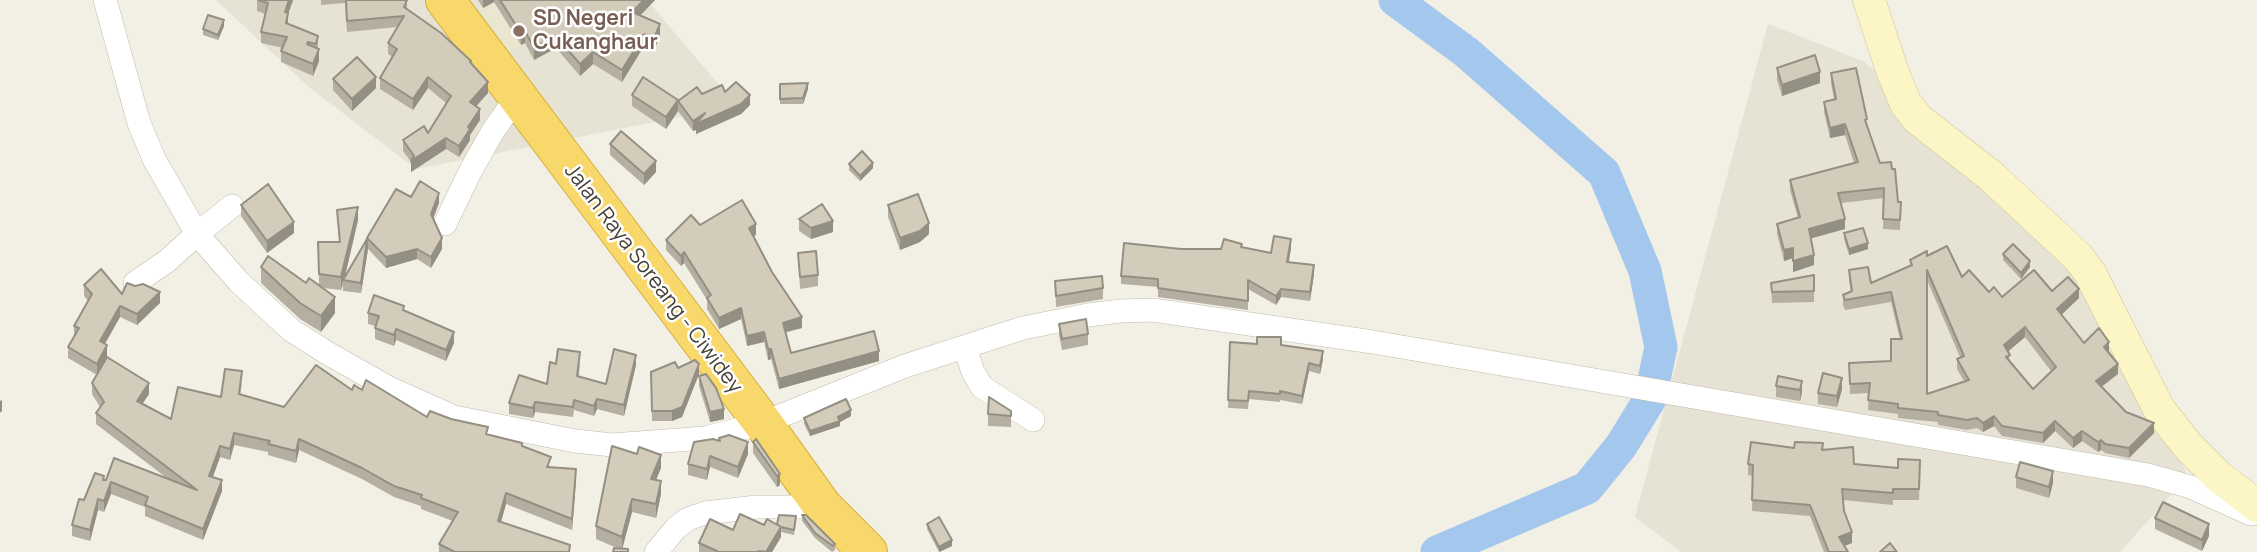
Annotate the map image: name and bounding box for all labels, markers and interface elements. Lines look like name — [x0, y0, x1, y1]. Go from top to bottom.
place label: SD Negeri Cukanghaur — [533, 6, 658, 56]
marker: SD Negeri Cukanghaur — [511, 23, 527, 39]
street label: Jalan Raya Soreang - Ciwidey — [559, 159, 747, 399]

